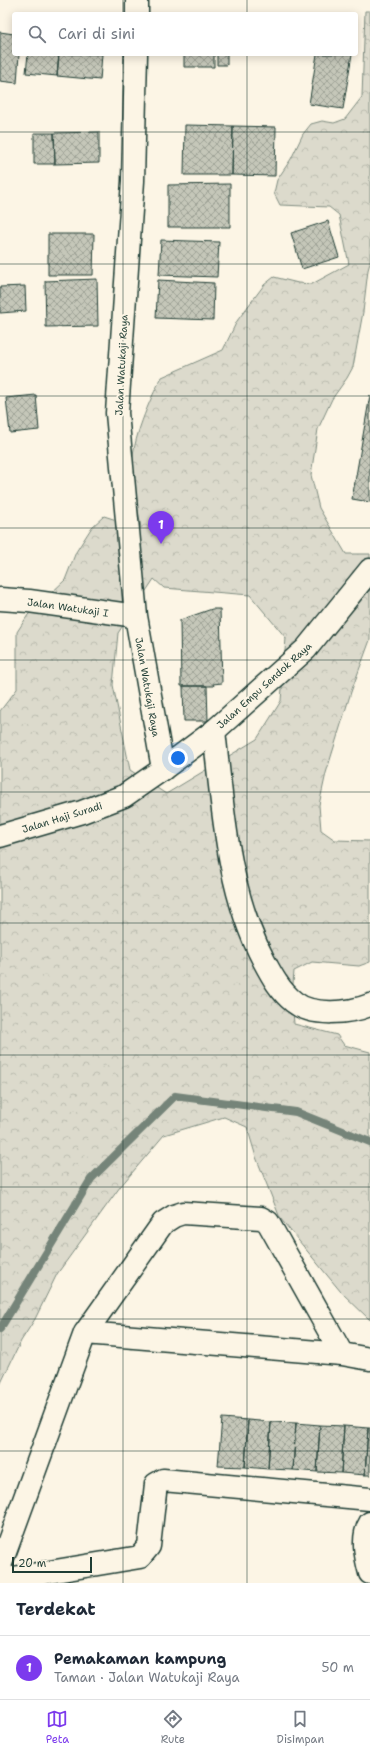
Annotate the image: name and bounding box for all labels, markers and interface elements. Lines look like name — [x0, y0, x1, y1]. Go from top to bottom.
search box — [12, 12, 358, 56]
icon: search — [26, 23, 48, 45]
text: Cari di sini — [58, 24, 135, 44]
street label: Jalan Watukaji Raya — [112, 313, 131, 416]
pin: 1 — [148, 511, 174, 544]
street label: Jalan Watukaji I — [26, 595, 110, 620]
street label: Jalan Watukaji Raya — [132, 636, 163, 739]
street label: Jalan Empu Sendok Raya — [214, 639, 315, 731]
your location — [168, 748, 188, 768]
street label: Jalan Haji Suradi — [20, 799, 104, 836]
scale bar — [12, 1555, 92, 1574]
text: 20 m — [18, 1556, 46, 1571]
text: Terdekat — [16, 1598, 96, 1620]
text: Pemakaman kampung — [54, 1649, 226, 1669]
text: 1 — [26, 1659, 32, 1676]
text: 50 m — [321, 1659, 354, 1676]
text: Taman · Jalan Watukaji Raya — [54, 1669, 240, 1686]
tab: Peta — [46, 1708, 69, 1747]
tab: Rute — [161, 1708, 185, 1747]
tab: Disimpan — [277, 1708, 324, 1747]

